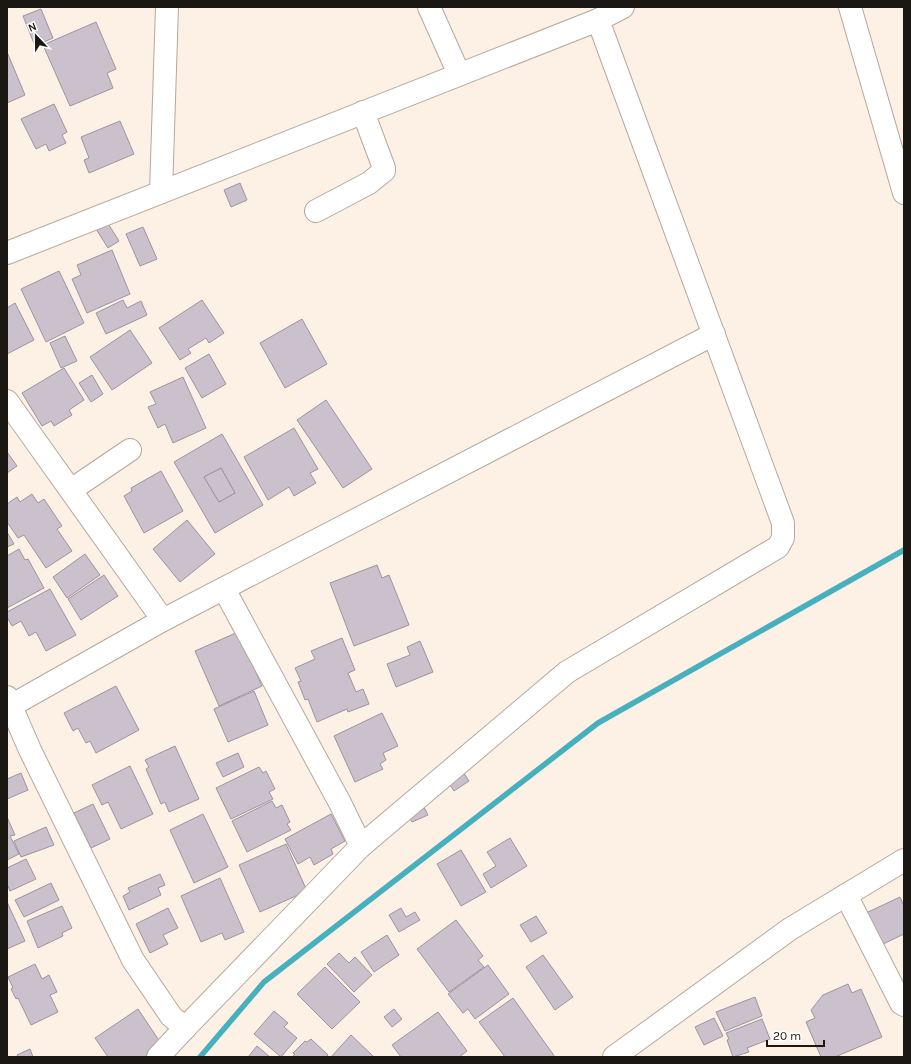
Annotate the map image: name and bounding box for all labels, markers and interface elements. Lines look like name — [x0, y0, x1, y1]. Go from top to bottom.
north arrow — [16, 16, 56, 56]
text: N — [26, 20, 39, 35]
scale bar — [767, 1022, 824, 1048]
text: 20 m — [773, 1029, 801, 1043]

